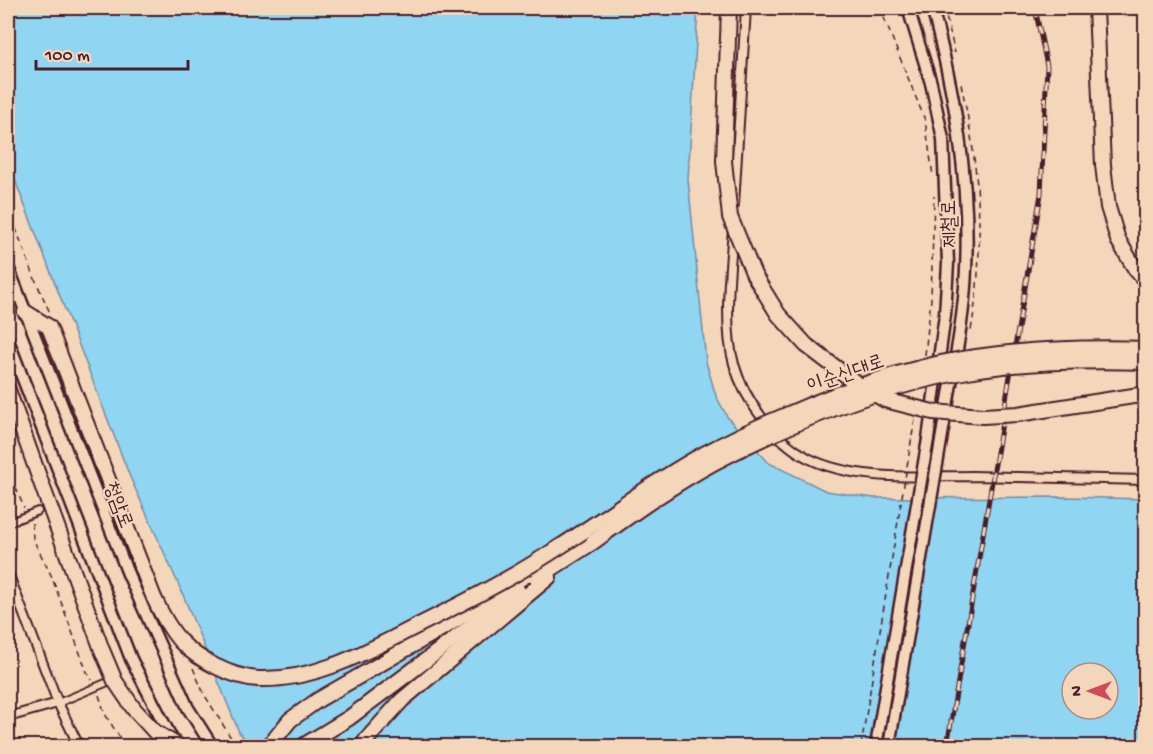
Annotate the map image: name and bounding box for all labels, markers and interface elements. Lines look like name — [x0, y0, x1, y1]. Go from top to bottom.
scale bar — [36, 33, 188, 71]
text: 100 m — [44, 46, 90, 67]
street label: 제철로 — [939, 200, 963, 248]
street label: 이순신대로 — [804, 351, 888, 399]
street label: 청암로 — [97, 479, 136, 532]
north arrow — [1060, 661, 1120, 721]
text: N — [1069, 685, 1088, 696]

